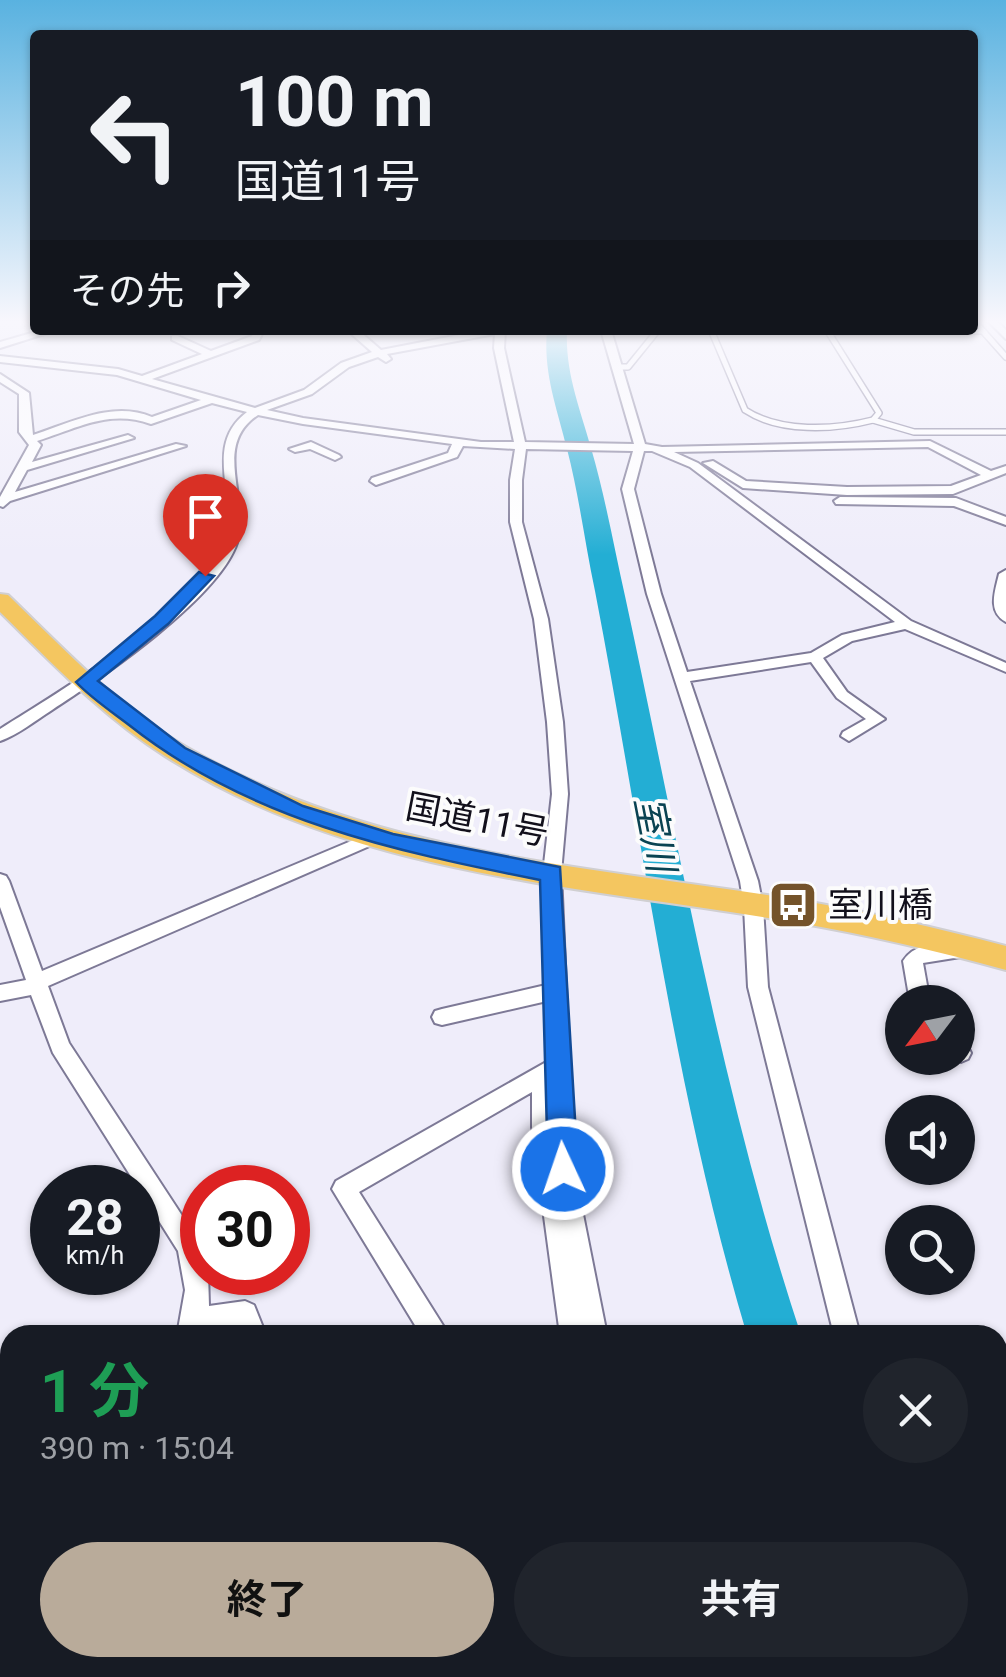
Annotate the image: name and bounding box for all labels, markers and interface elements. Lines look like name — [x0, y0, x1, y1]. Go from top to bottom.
text: 100 m — [235, 61, 434, 143]
icon: left — [70, 70, 200, 200]
text: 国道11号 — [235, 155, 421, 208]
icon: right — [204, 260, 259, 315]
text: その先 — [70, 269, 184, 313]
pin — [163, 474, 248, 577]
icon: arrive — [178, 489, 233, 544]
street label: 国道11号 — [402, 786, 552, 854]
water label: 室川 — [626, 792, 685, 879]
bus stop icon: 室川橋 — [767, 879, 819, 931]
place label: 室川橋 — [828, 885, 933, 926]
north arrow — [885, 985, 975, 1075]
map controls — [885, 985, 975, 1295]
button: sound — [885, 1095, 975, 1185]
position arrow — [511, 1117, 615, 1221]
speed limit sign: 30 — [180, 1165, 310, 1295]
text: 28 — [66, 1189, 124, 1247]
button: search — [885, 1205, 975, 1295]
text: km/h — [66, 1241, 124, 1270]
text: 1 分 — [40, 1356, 149, 1427]
button: close — [863, 1358, 968, 1463]
text: 390 m · 15:04 — [40, 1429, 234, 1467]
button: 終了 — [40, 1542, 494, 1657]
button: 共有 — [514, 1542, 968, 1657]

